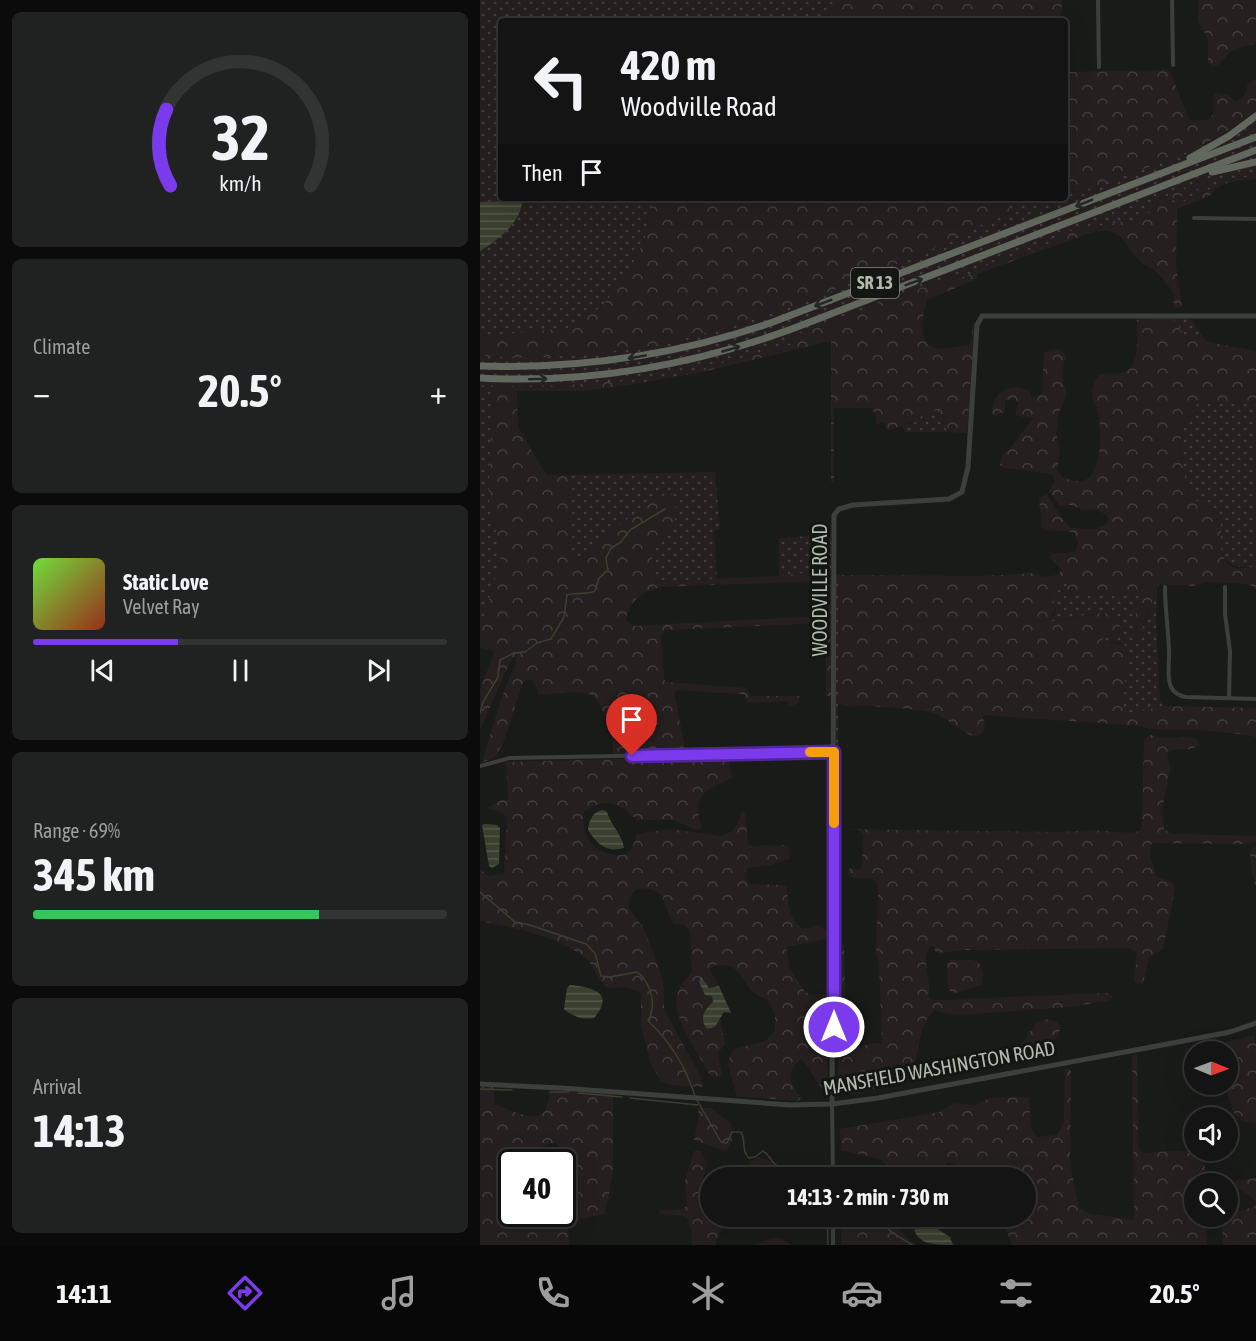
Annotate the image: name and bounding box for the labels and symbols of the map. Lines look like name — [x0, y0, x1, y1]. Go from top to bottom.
one-way arrow — [1075, 198, 1094, 209]
road number: SR 13 — [851, 268, 899, 298]
one-way arrow — [904, 276, 922, 287]
one-way arrow — [815, 298, 833, 309]
one-way arrow — [721, 343, 740, 355]
one-way arrow — [627, 352, 647, 363]
one-way arrow — [528, 373, 548, 385]
street label: WOODVILLE ROAD — [808, 524, 831, 656]
pin — [606, 694, 657, 756]
position arrow — [802, 995, 866, 1059]
street label: MANSFIELD WASHINGTON ROAD — [821, 1036, 1057, 1099]
north arrow — [1184, 1041, 1238, 1095]
speed limit sign: 40 — [498, 1149, 576, 1227]

